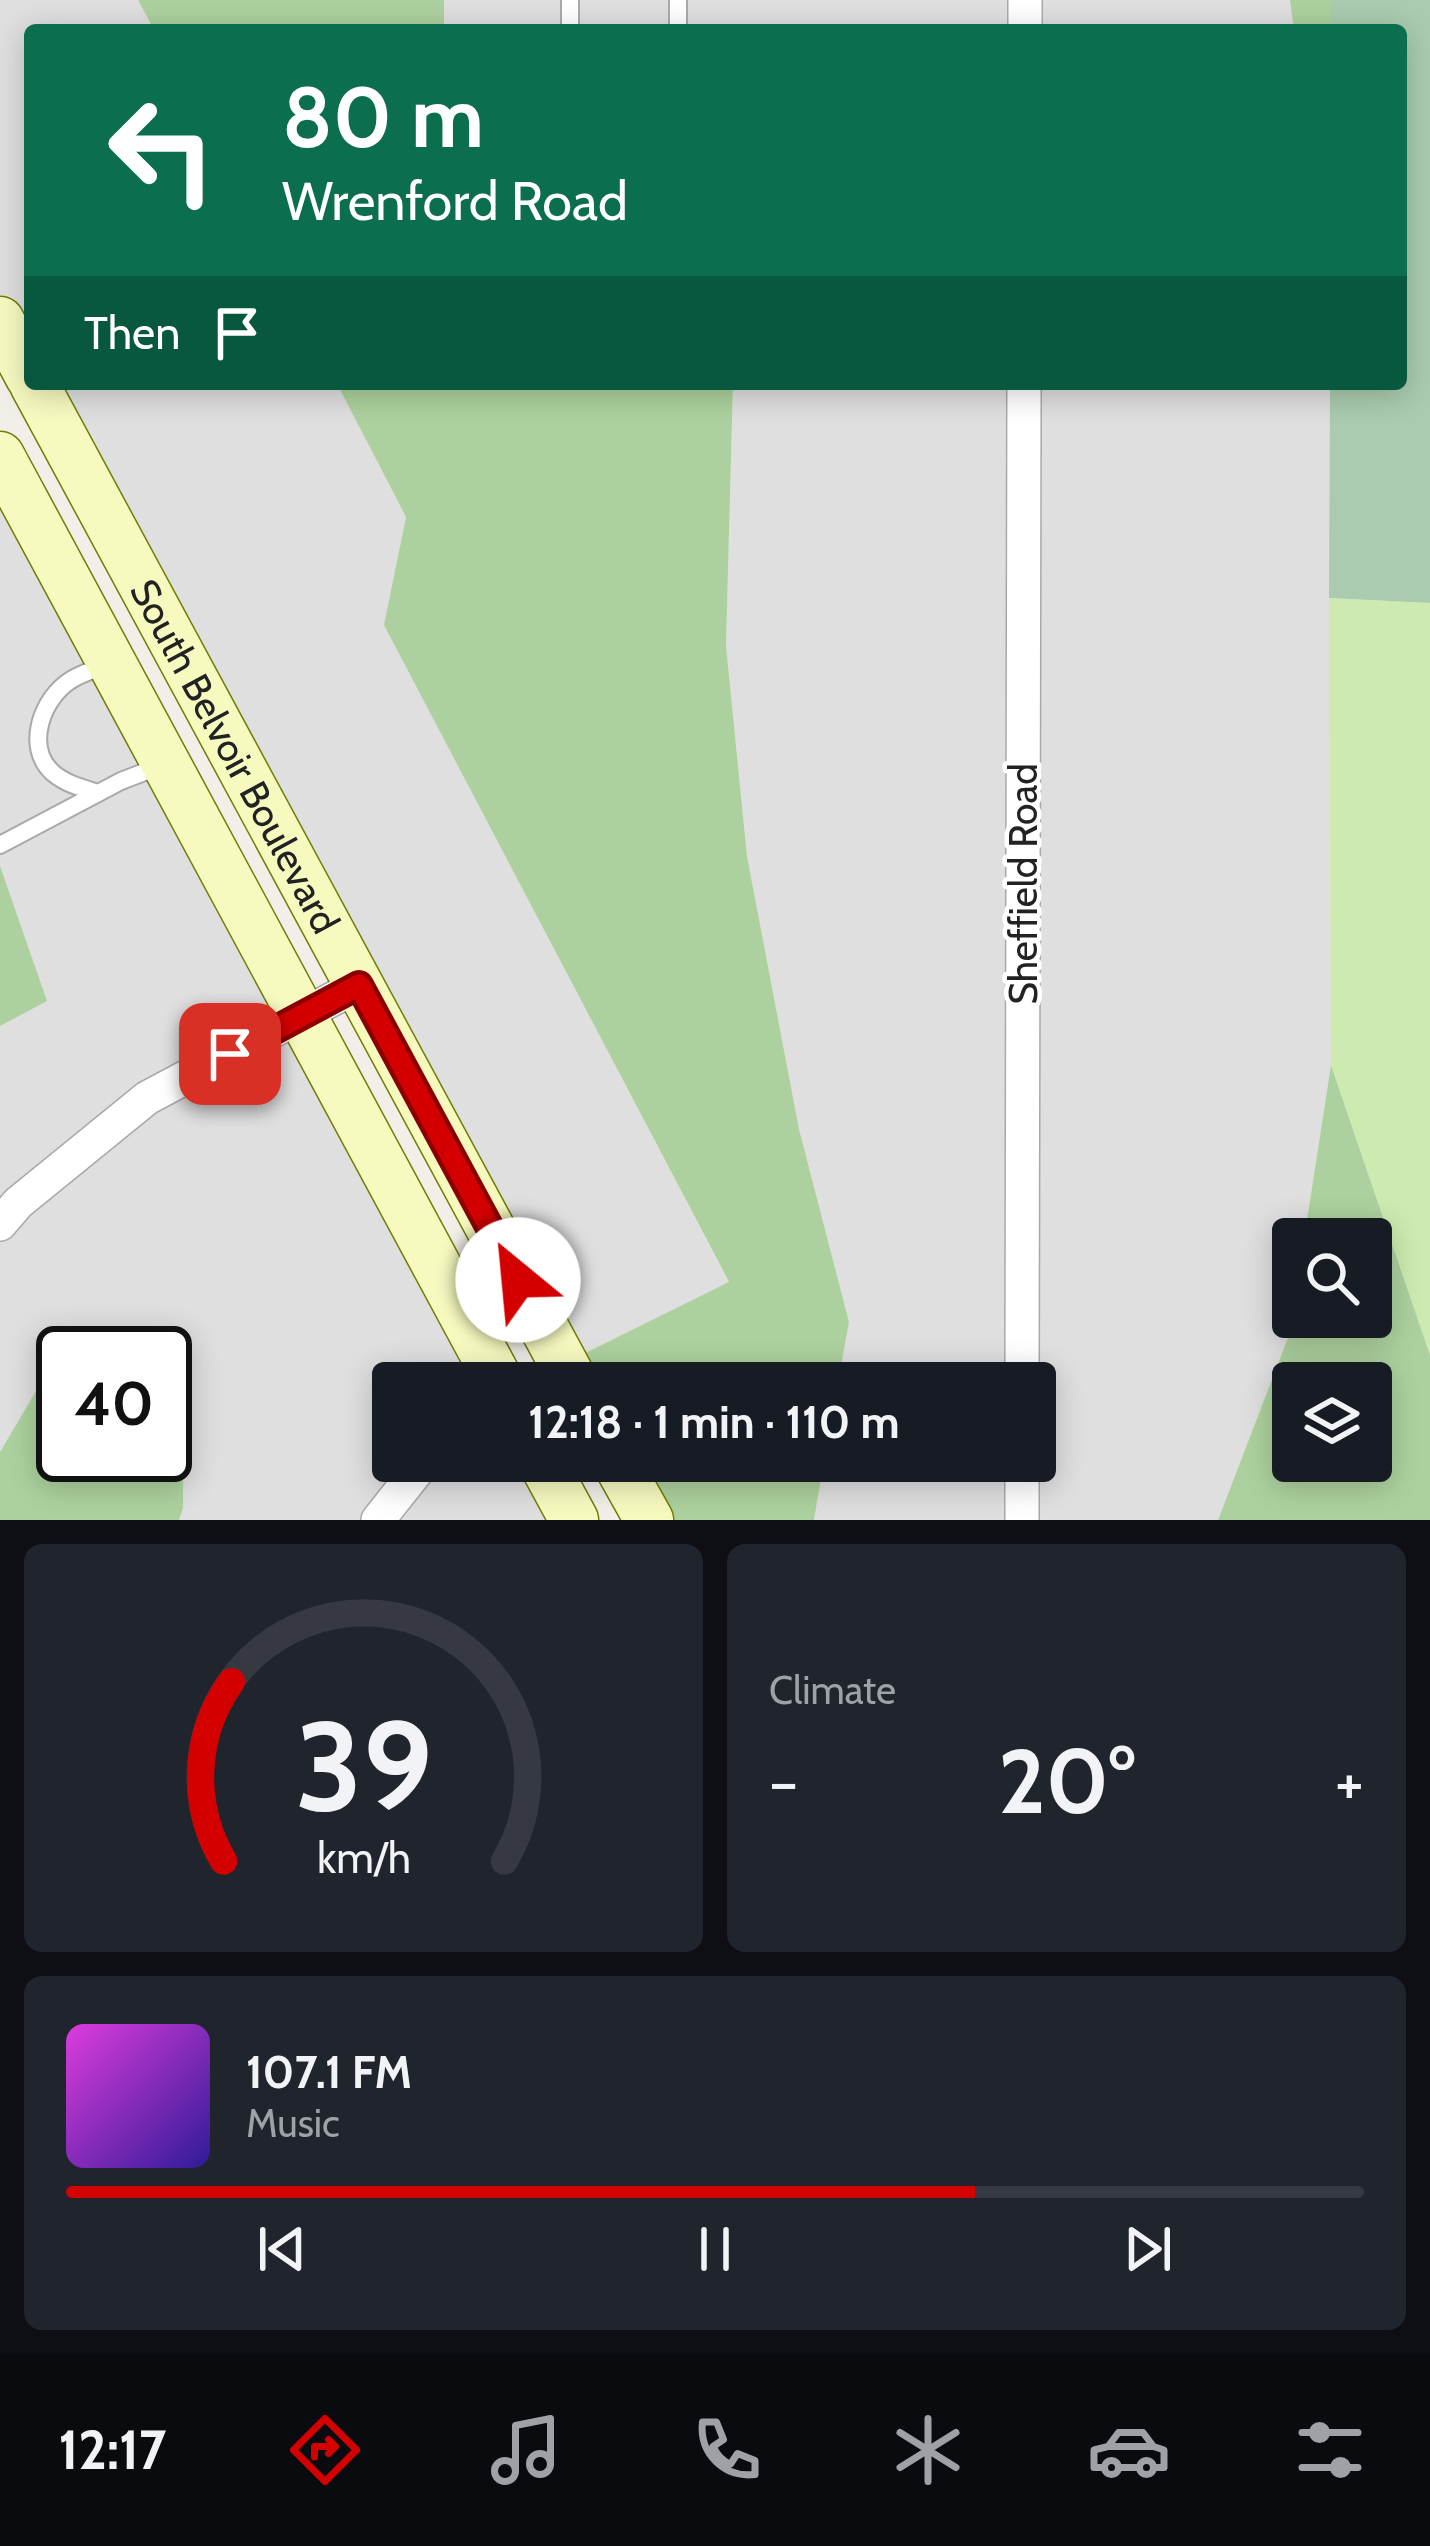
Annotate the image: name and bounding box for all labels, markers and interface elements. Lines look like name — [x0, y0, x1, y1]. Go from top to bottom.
text: 80 m — [282, 66, 484, 168]
icon: left — [84, 72, 240, 228]
text: Wrenford Road — [282, 168, 628, 234]
icon: arrive — [204, 300, 270, 366]
text: Then — [84, 306, 180, 360]
street label: South Belvoir Boulevard — [120, 571, 350, 941]
street label: Sheffield Road — [999, 763, 1047, 1005]
pin — [179, 1003, 281, 1105]
icon: arrive — [197, 1021, 263, 1087]
position arrow — [455, 1217, 581, 1343]
map controls — [1272, 1218, 1392, 1482]
button: search — [1272, 1218, 1392, 1338]
speed limit sign: 40 — [36, 1326, 192, 1482]
button: layers — [1272, 1362, 1392, 1482]
text: 12:18 · 1 min · 110 m — [528, 1395, 900, 1449]
text: Climate — [769, 1666, 896, 1714]
text: 39 — [295, 1690, 432, 1841]
text: 20° — [998, 1726, 1135, 1836]
text: − — [769, 1741, 798, 1822]
text: + — [1335, 1741, 1364, 1822]
text: km/h — [317, 1832, 410, 1884]
text: 107.1 FM — [246, 2045, 412, 2099]
text: Music — [246, 2099, 340, 2147]
icon: previous — [249, 2216, 315, 2282]
icon: pause — [682, 2216, 748, 2282]
icon: next — [1115, 2216, 1181, 2282]
icon: directions — [283, 2408, 367, 2492]
icon: music — [484, 2408, 568, 2492]
icon: phone — [685, 2408, 769, 2492]
icon: climate — [886, 2408, 970, 2492]
icon: car — [1087, 2408, 1171, 2492]
icon: filters — [1288, 2408, 1372, 2492]
text: 12:17 — [58, 2417, 166, 2483]

